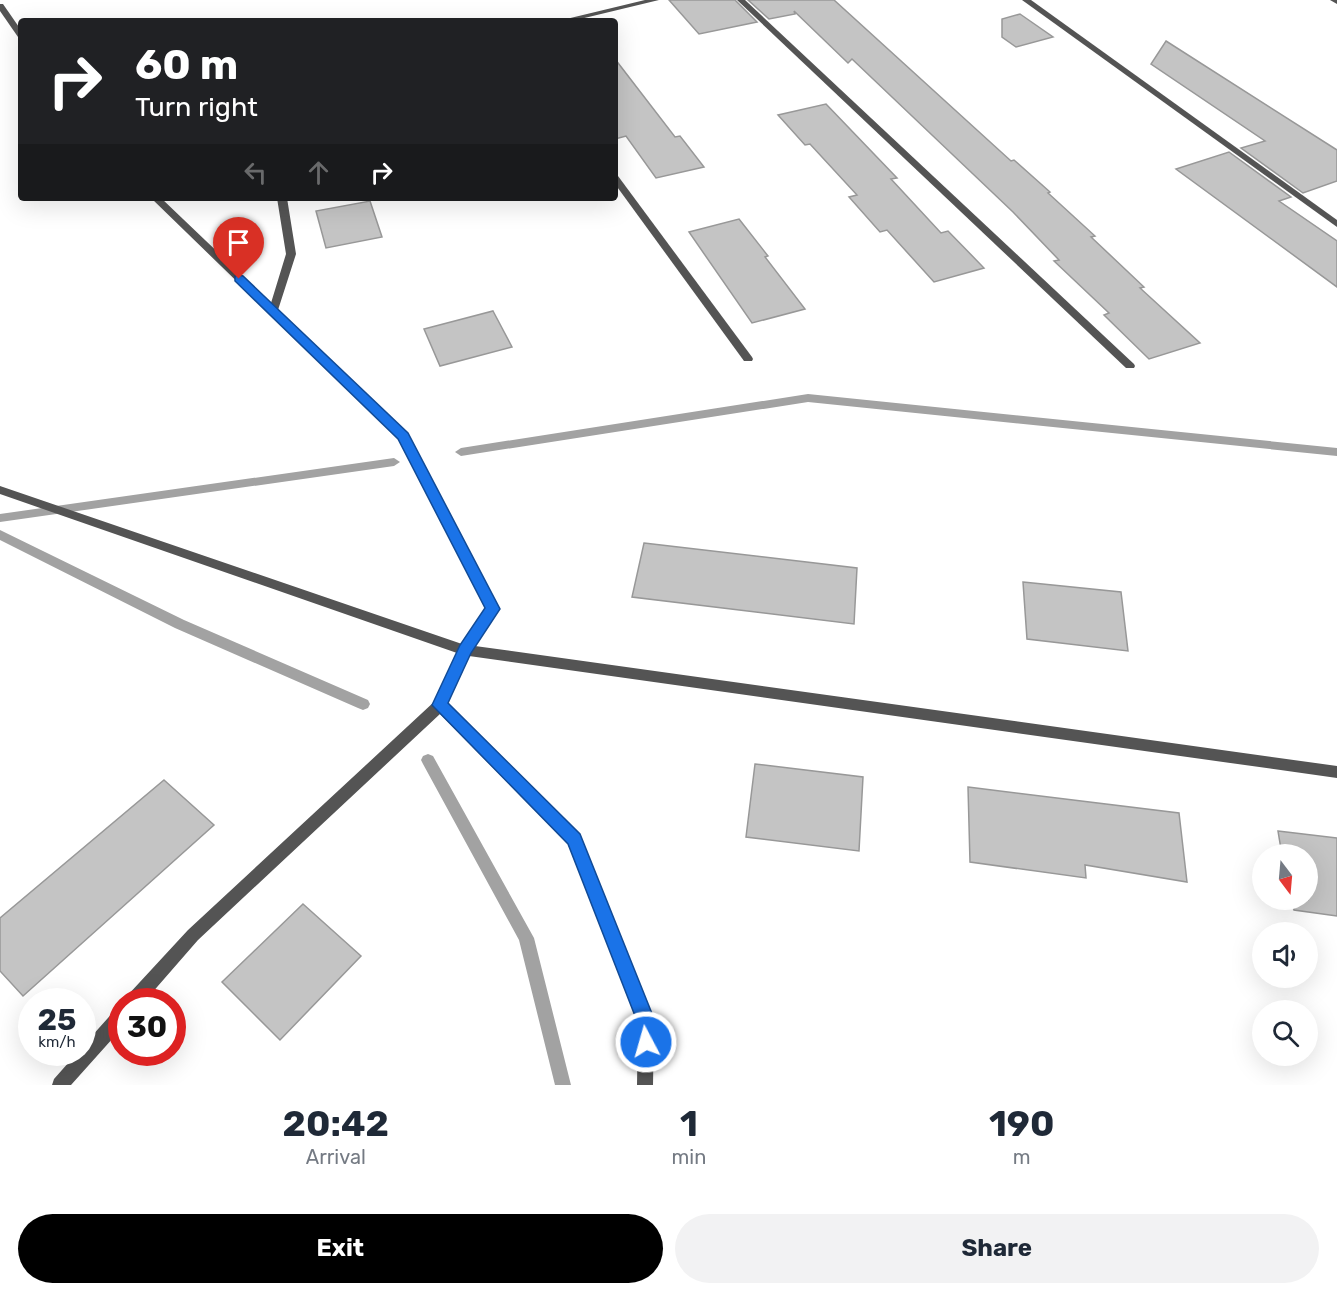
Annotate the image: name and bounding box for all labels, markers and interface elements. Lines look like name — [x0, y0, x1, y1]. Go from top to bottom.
text: 60 m — [135, 40, 238, 90]
icon: right — [36, 42, 114, 120]
text: Turn right — [135, 91, 258, 123]
icon: left — [239, 156, 272, 189]
icon: ahead — [302, 156, 335, 189]
icon: right — [365, 156, 398, 189]
pin — [213, 217, 264, 279]
icon: arrive — [222, 226, 255, 259]
north arrow — [1252, 844, 1318, 910]
map controls — [1252, 844, 1318, 1066]
button: sound — [1252, 922, 1318, 988]
speed limit sign: 30 — [108, 988, 186, 1066]
button: search — [1252, 1000, 1318, 1066]
text: 25 — [38, 1002, 76, 1038]
position arrow — [614, 1010, 678, 1074]
text: km/h — [38, 1033, 76, 1051]
text: 20:42 — [283, 1102, 389, 1145]
text: 1 — [680, 1102, 698, 1145]
text: 190 — [989, 1102, 1054, 1145]
text: Arrival — [306, 1145, 366, 1169]
text: min — [672, 1145, 706, 1169]
text: m — [1013, 1145, 1031, 1169]
button: Exit — [18, 1214, 663, 1283]
button: Share — [675, 1214, 1319, 1283]

